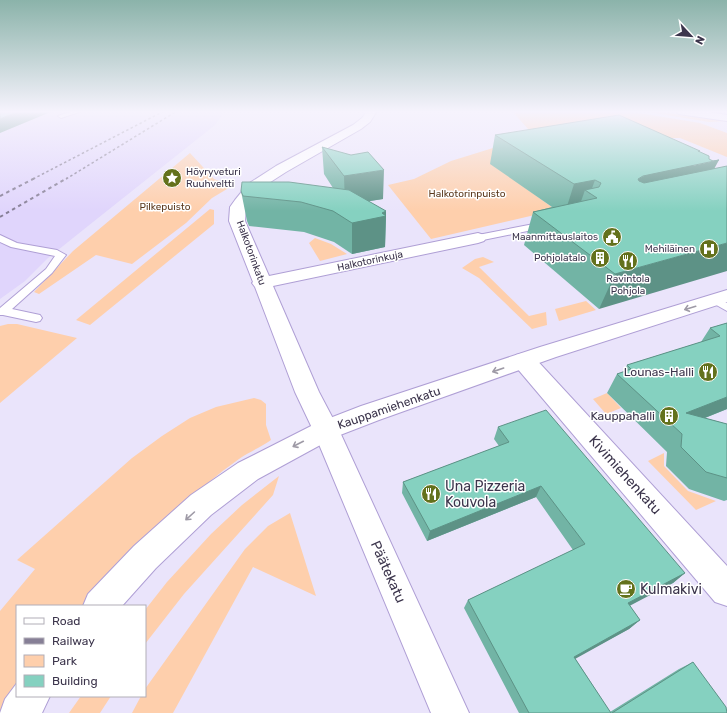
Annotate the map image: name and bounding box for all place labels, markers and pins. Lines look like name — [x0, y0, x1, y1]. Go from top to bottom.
place label: Höyryveturi Ruuhveltti — [186, 166, 241, 190]
place icon: Höyryveturi Ruuhveltti — [161, 167, 183, 189]
public building icon: Maanmittauslaitos — [601, 226, 623, 248]
place label: Maanmittauslaitos — [512, 231, 598, 243]
hospital icon: Mehiläinen — [698, 238, 720, 260]
place label: Mehiläinen — [645, 243, 695, 255]
building icon: Pohjolatalo — [589, 247, 611, 269]
restaurant icon: Ravintola Pohjola — [617, 250, 639, 272]
place label: Pohjolatalo — [534, 252, 586, 264]
place label: Ravintola Pohjola — [606, 273, 650, 297]
restaurant icon: Lounas-Halli — [697, 361, 719, 383]
place label: Lounas-Halli — [624, 365, 694, 379]
building icon: Kauppahalli — [658, 405, 680, 427]
place label: Kauppahalli — [590, 409, 655, 423]
place label: Una Pizzeria Kouvola — [445, 478, 525, 511]
restaurant icon: Una Pizzeria Kouvola — [420, 483, 442, 505]
cafe icon: Kulmakivi — [615, 578, 637, 600]
place label: Kulmakivi — [640, 581, 702, 598]

